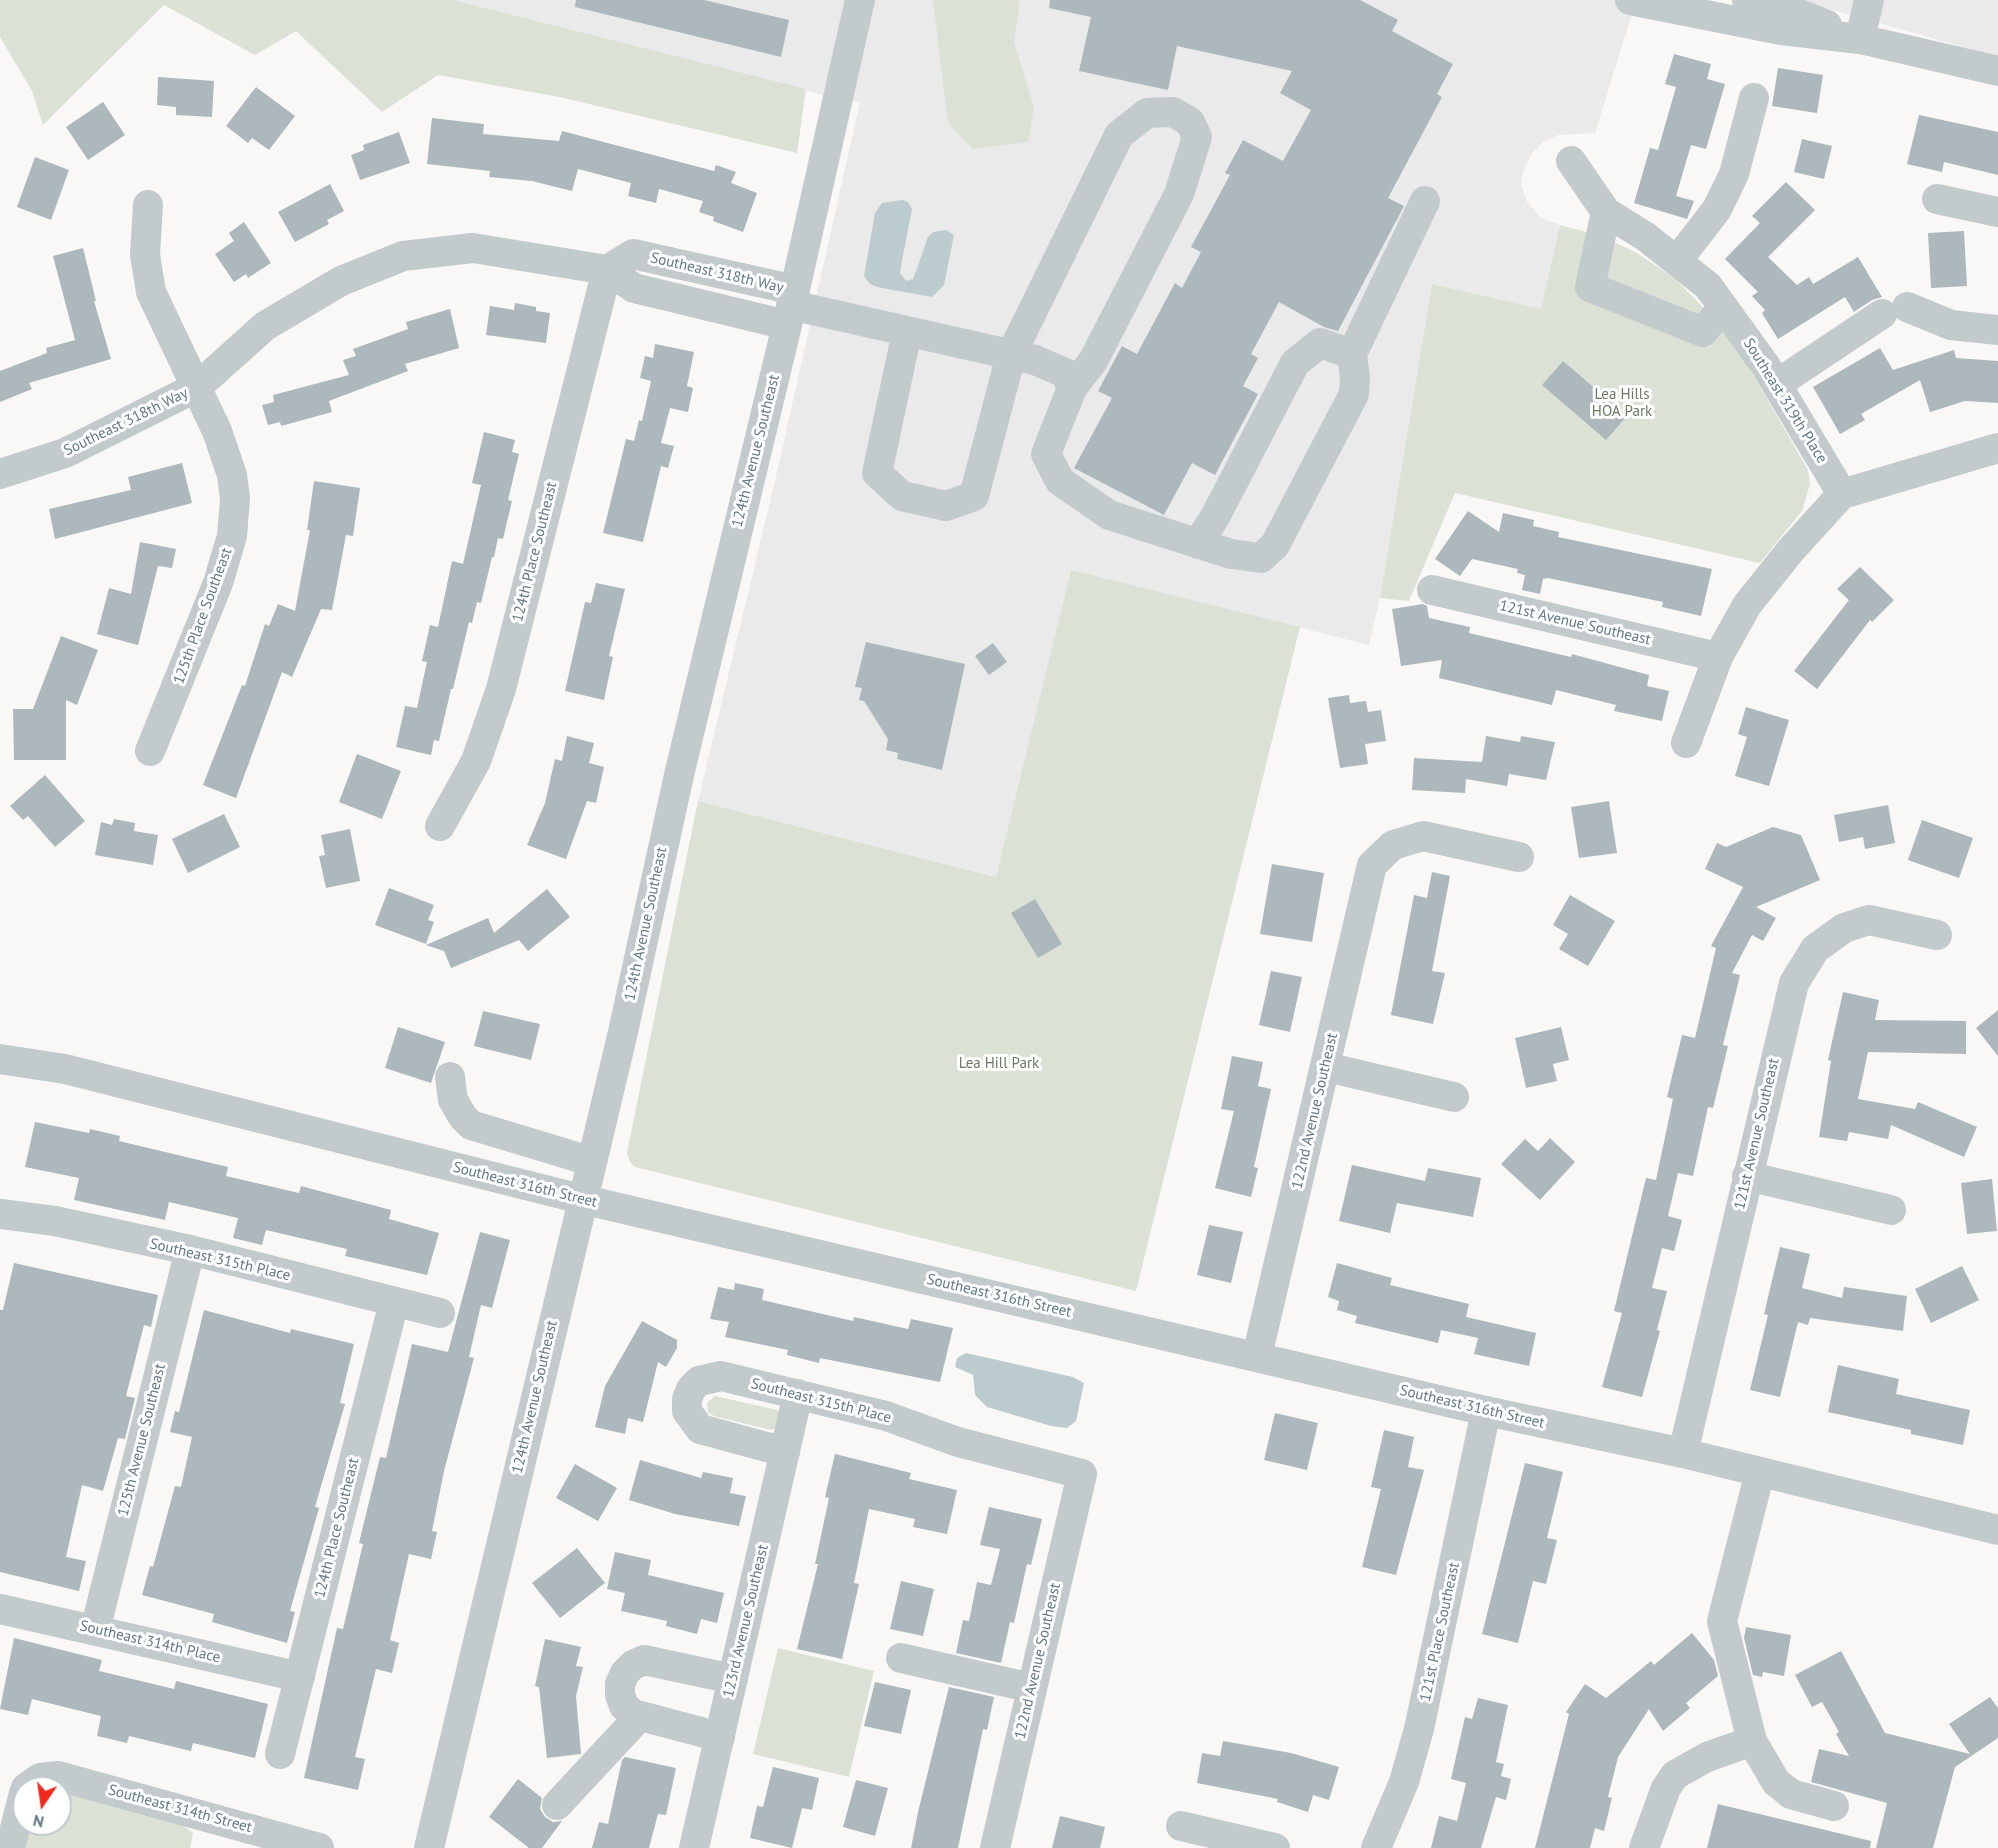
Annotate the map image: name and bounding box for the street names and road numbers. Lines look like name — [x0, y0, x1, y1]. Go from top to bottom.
street label: Southeast 318th Way — [649, 249, 785, 297]
street label: Southeast 319th Place — [1739, 335, 1831, 467]
street label: 124th Avenue Southeast — [728, 373, 784, 529]
street label: Southeast 318th Way — [61, 384, 191, 460]
street label: 124th Place Southeast — [509, 480, 561, 624]
street label: 125th Place Southeast — [170, 545, 236, 687]
street label: 121st Avenue Southeast — [1498, 597, 1652, 649]
street label: 124th Avenue Southeast — [621, 846, 671, 1002]
street label: 122nd Avenue Southeast — [1288, 1031, 1342, 1191]
street label: 121st Avenue Southeast — [1731, 1057, 1783, 1211]
street label: Southeast 316th Street — [451, 1158, 599, 1212]
street label: Southeast 315th Place — [148, 1235, 292, 1285]
street label: Southeast 316th Street — [925, 1271, 1073, 1321]
street label: 124th Avenue Southeast — [509, 1319, 561, 1475]
street label: 125th Avenue Southeast — [114, 1362, 170, 1518]
street label: Southeast 315th Place — [749, 1375, 893, 1427]
street label: Southeast 316th Street — [1398, 1382, 1546, 1432]
street label: 124th Place Southeast — [311, 1456, 363, 1600]
street label: 123rd Avenue Southeast — [720, 1543, 772, 1699]
street label: 121st Place Southeast — [1416, 1561, 1464, 1703]
street label: 122nd Avenue Southeast — [1011, 1581, 1065, 1741]
street label: Southeast 314th Place — [78, 1617, 222, 1667]
street label: Southeast 314th Street — [106, 1781, 254, 1837]

